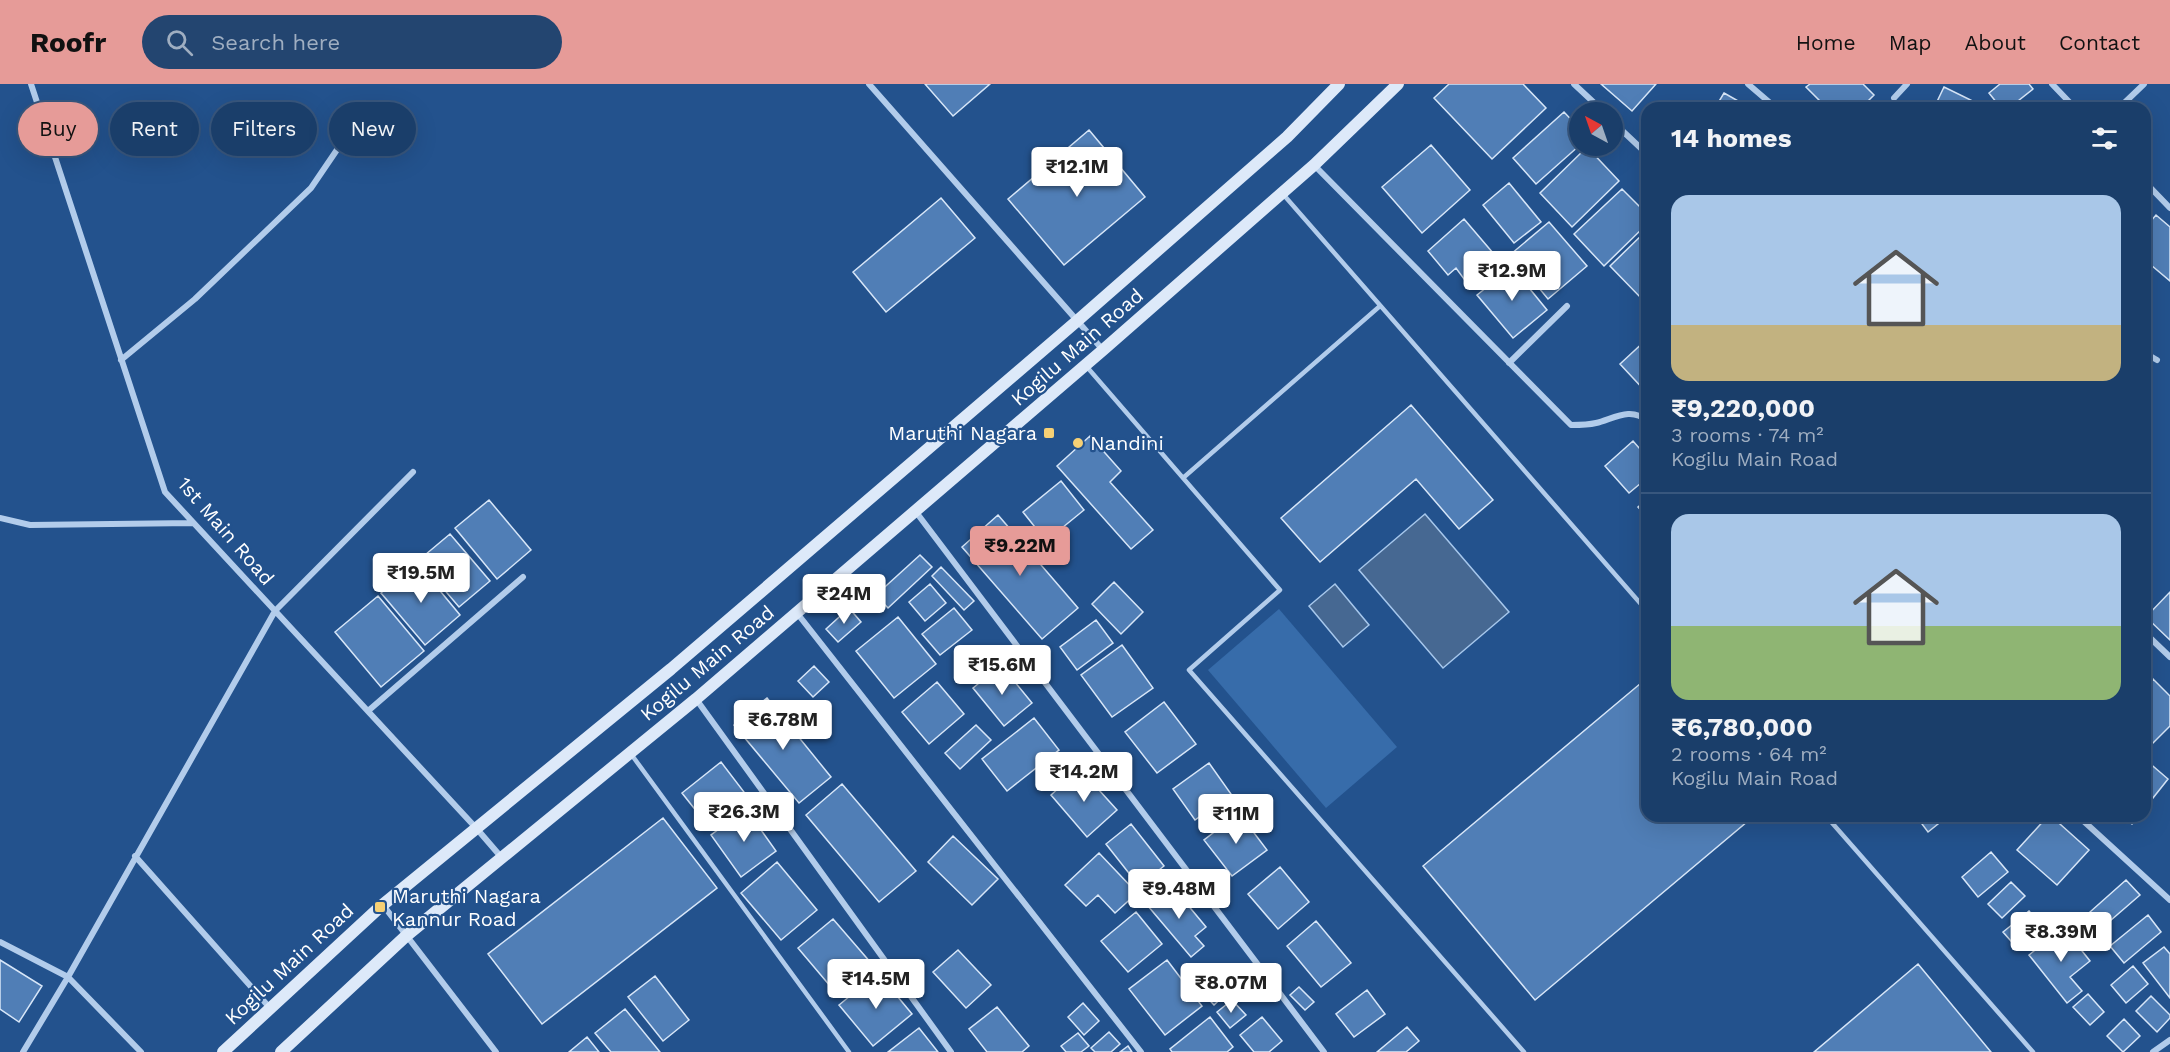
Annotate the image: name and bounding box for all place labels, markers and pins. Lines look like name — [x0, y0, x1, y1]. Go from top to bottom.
pin: ₹12.1M — [1028, 147, 1126, 198]
pin: ₹12.9M — [1463, 251, 1561, 302]
place label: Maruthi Nagara — [888, 421, 1037, 445]
marker: Maruthi Nagara — [1042, 426, 1056, 440]
place label: Nandini — [1090, 431, 1164, 455]
marker: Nandini — [1071, 436, 1085, 450]
pin: ₹9.22M — [971, 526, 1069, 577]
pin: ₹19.5M — [372, 553, 470, 604]
pin: ₹24M — [808, 574, 880, 625]
pin: ₹15.6M — [953, 645, 1051, 696]
pin: ₹6.78M — [734, 700, 832, 751]
pin: ₹14.2M — [1035, 752, 1133, 803]
pin: ₹26.3M — [695, 792, 793, 843]
pin: ₹11M — [1200, 794, 1272, 845]
pin: ₹9.48M — [1130, 869, 1228, 920]
place label: Maruthi Nagara Kannur Road — [392, 884, 541, 931]
marker: Maruthi Nagara Kannur Road — [373, 900, 387, 914]
pin: ₹8.39M — [2012, 912, 2110, 963]
pin: ₹14.5M — [827, 959, 925, 1010]
pin: ₹8.07M — [1182, 963, 1280, 1014]

